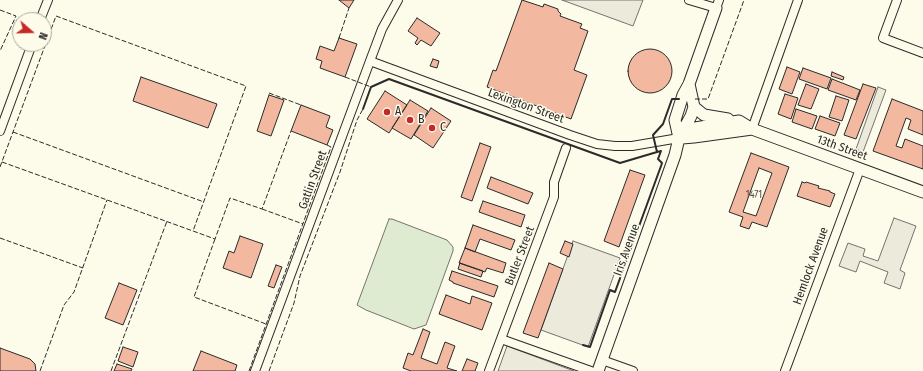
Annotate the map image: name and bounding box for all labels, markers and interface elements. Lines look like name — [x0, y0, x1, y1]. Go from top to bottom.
north arrow — [12, 12, 52, 52]
text: N — [36, 31, 50, 41]
street label: Lexington Street — [486, 86, 566, 126]
place label: A — [395, 105, 401, 119]
marker: A — [382, 107, 392, 117]
place label: B — [418, 113, 425, 127]
marker: B — [405, 115, 415, 125]
place label: C — [440, 121, 446, 135]
marker: C — [427, 123, 437, 133]
street label: 13th Street — [815, 132, 869, 164]
street label: Gatlin Street — [296, 149, 330, 211]
house number: 1471 — [746, 189, 762, 201]
street label: Iris Avenue — [611, 222, 643, 278]
street label: Butler Street — [502, 224, 538, 288]
street label: Hemlock Avenue — [790, 225, 832, 307]

